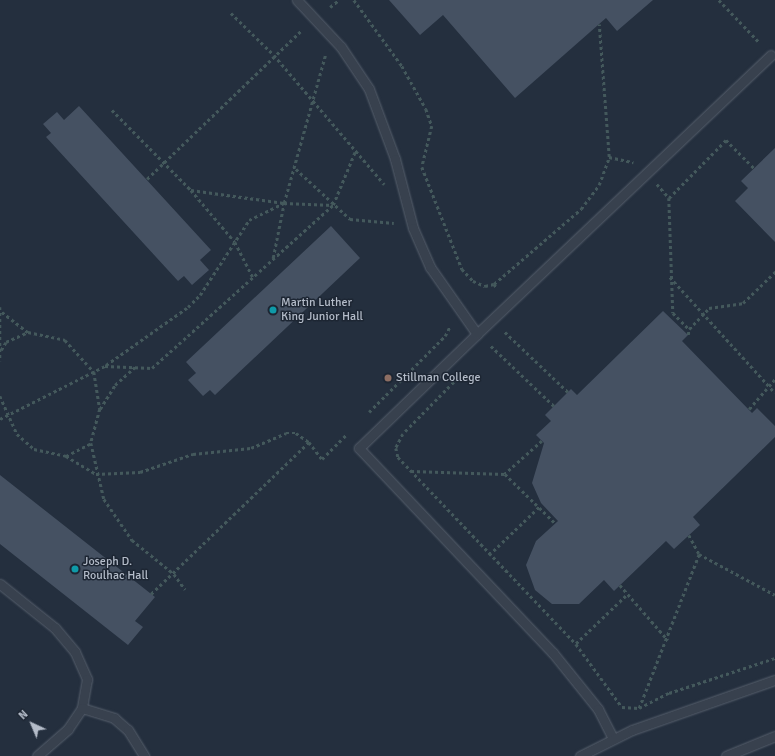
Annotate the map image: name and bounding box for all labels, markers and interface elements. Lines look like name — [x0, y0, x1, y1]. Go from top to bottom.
place label: Martin Luther King Junior Hall — [281, 296, 363, 324]
marker: Martin Luther King Junior Hall — [268, 305, 278, 315]
place label: Stillman College — [396, 371, 481, 385]
marker: Stillman College — [383, 373, 393, 383]
place label: Joseph D. Roulhac Hall — [83, 555, 148, 583]
marker: Joseph D. Roulhac Hall — [70, 564, 80, 574]
north arrow — [12, 704, 52, 744]
text: N — [16, 708, 31, 722]

